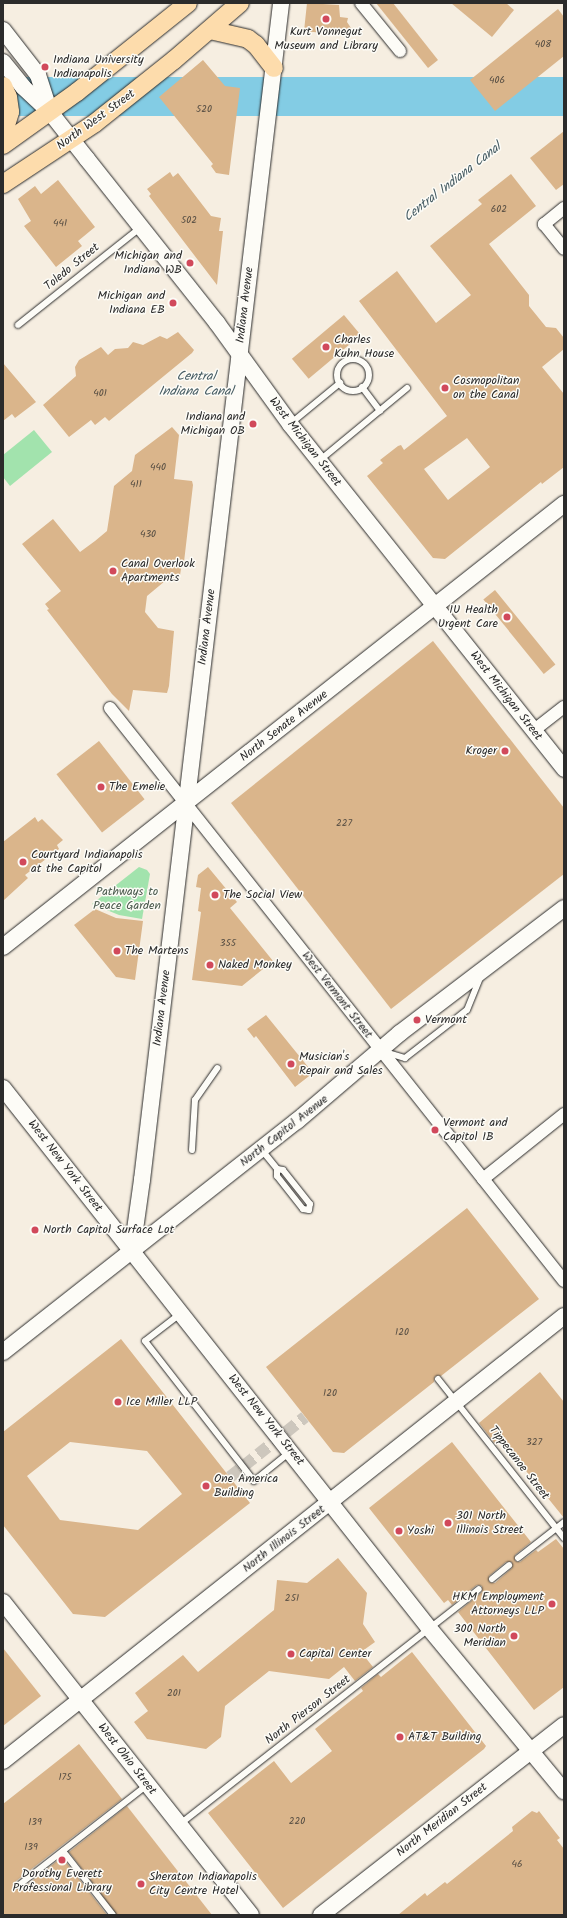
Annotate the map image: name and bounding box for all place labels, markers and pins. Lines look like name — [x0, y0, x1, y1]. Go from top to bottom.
marker: Kurt Vonnegut Museum and Library — [321, 14, 331, 24]
place label: Kurt Vonnegut Museum and Library — [274, 25, 378, 53]
place label: Indiana University Indianapolis — [53, 53, 144, 81]
marker: Indiana University Indianapolis — [40, 62, 50, 72]
place label: Michigan and Indiana WB — [115, 249, 182, 277]
marker: Michigan and Indiana WB — [185, 258, 195, 268]
place label: Michigan and Indiana EB — [98, 289, 165, 317]
marker: Michigan and Indiana EB — [168, 298, 178, 308]
place label: Charles Kuhn House — [334, 333, 394, 361]
marker: Charles Kuhn House — [321, 342, 331, 352]
place label: Cosmopolitan on the Canal — [453, 374, 519, 402]
marker: Cosmopolitan on the Canal — [440, 383, 450, 393]
place label: Indiana and Michigan OB — [181, 410, 245, 438]
marker: Indiana and Michigan OB — [248, 419, 258, 429]
place label: Canal Overlook Apartments — [121, 557, 195, 585]
marker: Canal Overlook Apartments — [108, 566, 118, 576]
place label: IU Health Urgent Care — [438, 603, 498, 631]
marker: IU Health Urgent Care — [501, 611, 513, 623]
place label: Kroger — [465, 744, 497, 758]
marker: Kroger — [500, 746, 510, 756]
place label: The Emelie — [109, 780, 165, 794]
marker: The Emelie — [96, 782, 106, 792]
place label: Courtyard Indianapolis at the Capitol — [31, 848, 143, 876]
marker: Courtyard Indianapolis at the Capitol — [18, 857, 28, 867]
place label: The Social View — [223, 888, 302, 902]
marker: The Social View — [210, 890, 220, 900]
place label: The Martens — [125, 944, 189, 958]
marker: The Martens — [112, 946, 122, 956]
place label: Naked Monkey — [218, 958, 292, 972]
marker: Naked Monkey — [205, 960, 215, 970]
place label: Vermont — [425, 1013, 467, 1027]
marker: Vermont — [412, 1015, 422, 1025]
place label: Musician's Repair and Sales — [299, 1050, 383, 1078]
marker: Musician's Repair and Sales — [286, 1059, 296, 1069]
place label: Vermont and Capitol IB — [443, 1116, 508, 1144]
marker: Vermont and Capitol IB — [430, 1125, 440, 1135]
place label: North Capitol Surface Lot — [43, 1223, 174, 1237]
marker: North Capitol Surface Lot — [30, 1225, 40, 1235]
place label: Ice Miller LLP — [126, 1395, 197, 1409]
marker: Ice Miller LLP — [113, 1397, 123, 1407]
place label: One America Building — [214, 1472, 278, 1500]
marker: One America Building — [201, 1481, 211, 1491]
place label: 301 North Illinois Street — [456, 1509, 523, 1537]
marker: 301 North Illinois Street — [443, 1518, 453, 1528]
place label: Yoshi — [407, 1524, 434, 1538]
marker: Yoshi — [394, 1526, 404, 1536]
place label: HKM Employment Attorneys LLP — [452, 1590, 544, 1618]
marker: HKM Employment Attorneys LLP — [547, 1599, 557, 1609]
place label: 300 North Meridian — [454, 1622, 506, 1650]
marker: 300 North Meridian — [509, 1631, 519, 1641]
place label: Capital Center — [299, 1647, 371, 1661]
marker: Capital Center — [286, 1649, 296, 1659]
place label: AT&T Building — [408, 1730, 482, 1744]
marker: AT&T Building — [395, 1732, 405, 1742]
marker: Dorothy Everett Professional Library — [57, 1855, 67, 1865]
place label: Dorothy Everett Professional Library — [12, 1867, 112, 1895]
place label: Sheraton Indianapolis City Centre Hotel — [149, 1870, 257, 1898]
marker: Sheraton Indianapolis City Centre Hotel — [136, 1879, 146, 1889]

